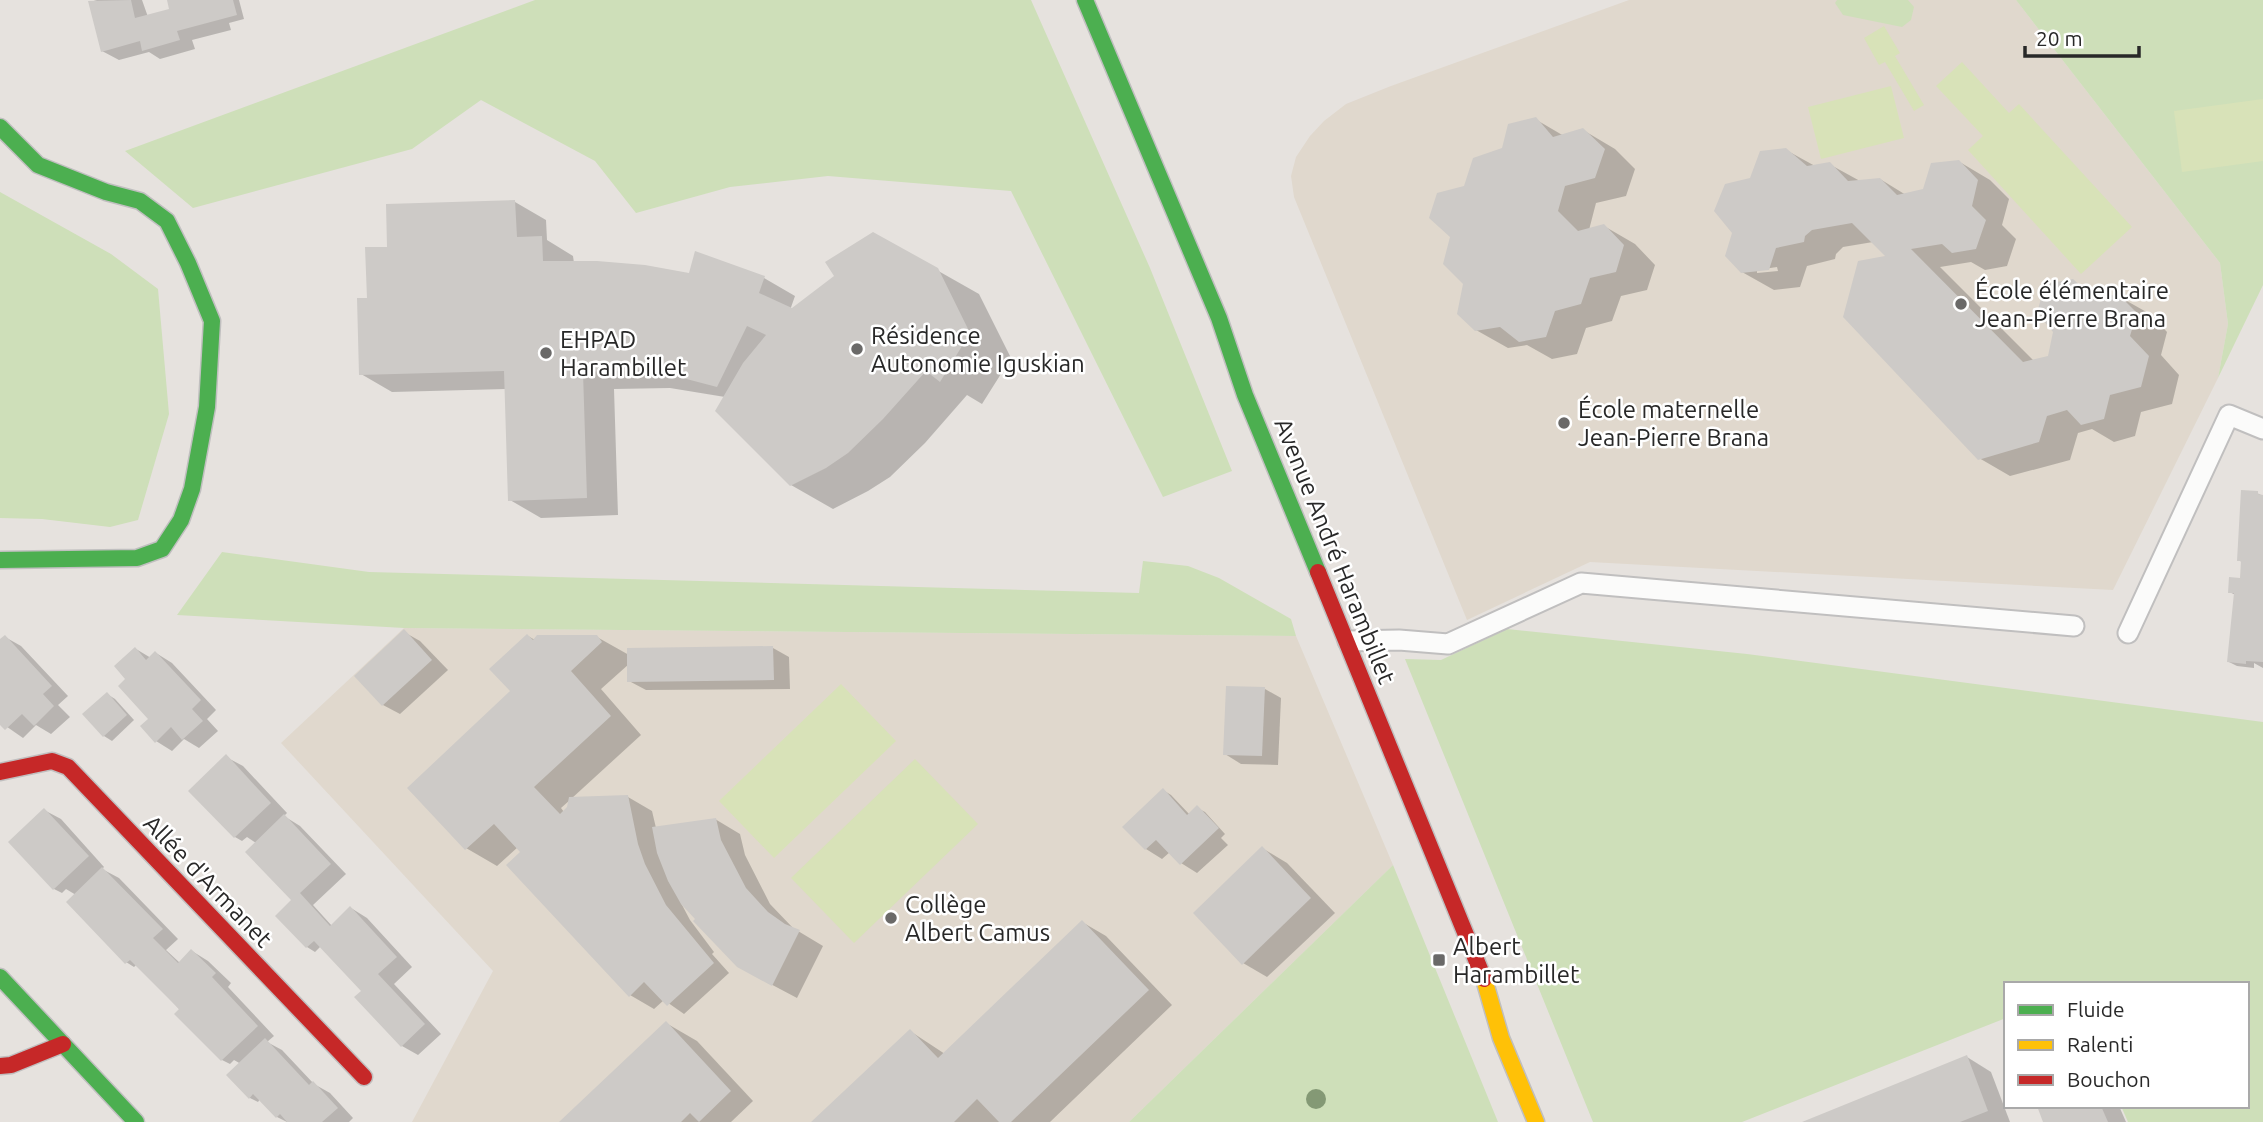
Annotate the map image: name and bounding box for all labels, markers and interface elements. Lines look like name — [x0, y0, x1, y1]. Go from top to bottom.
scale bar — [2025, 14, 2139, 58]
text: 20 m — [2036, 26, 2083, 50]
place label: École élémentaire Jean-Pierre Brana — [1975, 276, 2169, 332]
marker: École élémentaire Jean-Pierre Brana — [1953, 296, 1969, 312]
place label: Résidence Autonomie Iguskian — [871, 322, 1085, 377]
place label: EHPAD Harambillet — [560, 326, 687, 381]
marker: Résidence Autonomie Iguskian — [849, 341, 865, 357]
marker: EHPAD Harambillet — [538, 345, 554, 361]
place label: École maternelle Jean-Pierre Brana — [1578, 395, 1769, 451]
street label: Avenue André Harambillet — [1269, 414, 1401, 688]
marker: École maternelle Jean-Pierre Brana — [1556, 415, 1572, 431]
street label: Allée d'Armanet — [138, 810, 278, 953]
place label: Collège Albert Camus — [905, 891, 1050, 946]
marker: Collège Albert Camus — [883, 910, 899, 926]
place label: Albert Harambillet — [1453, 933, 1580, 988]
marker: Albert Harambillet — [1431, 952, 1447, 968]
legend — [2004, 982, 2249, 1108]
text: Fluide — [2067, 997, 2125, 1021]
text: Ralenti — [2067, 1032, 2133, 1056]
text: Bouchon — [2067, 1067, 2151, 1091]

